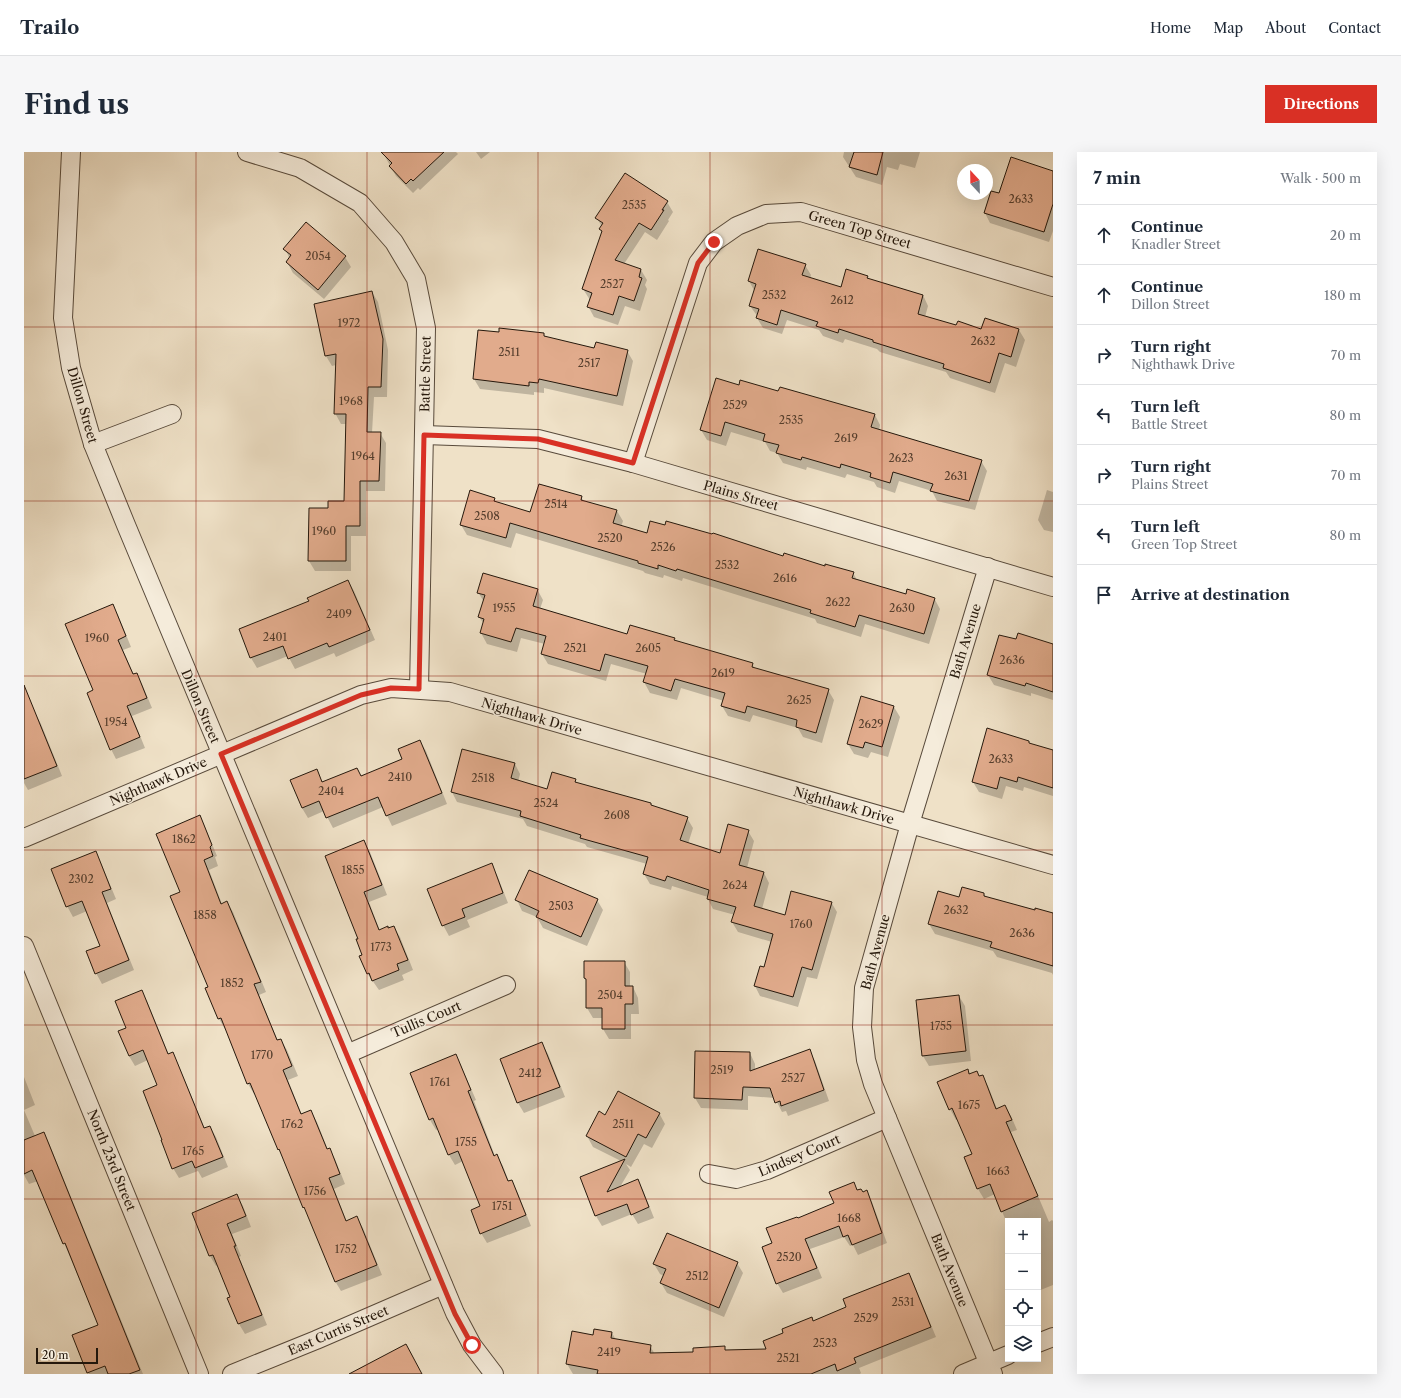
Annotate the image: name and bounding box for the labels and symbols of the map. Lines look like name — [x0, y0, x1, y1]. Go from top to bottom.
north arrow — [957, 164, 993, 200]
house number: 2633 — [1009, 192, 1033, 206]
house number: 2535 — [622, 198, 646, 212]
street label: Green Top Street — [807, 207, 914, 251]
route end — [705, 233, 723, 251]
house number: 2054 — [305, 249, 331, 263]
house number: 2527 — [600, 277, 625, 291]
house number: 2532 — [762, 288, 786, 302]
house number: 2612 — [830, 293, 854, 307]
house number: 1972 — [338, 316, 360, 330]
house number: 2632 — [970, 334, 996, 348]
street label: Battle Street — [416, 335, 434, 412]
house number: 2511 — [498, 345, 520, 359]
house number: 2517 — [578, 356, 601, 370]
street label: Dillon Street — [64, 365, 102, 445]
house number: 1968 — [339, 394, 363, 408]
house number: 2529 — [722, 398, 748, 412]
house number: 2535 — [779, 413, 803, 427]
house number: 2619 — [834, 431, 858, 445]
house number: 1964 — [351, 449, 375, 463]
house number: 2623 — [888, 451, 914, 465]
house number: 2631 — [944, 469, 968, 483]
street label: Plains Street — [702, 477, 781, 513]
house number: 2514 — [544, 497, 568, 511]
house number: 2508 — [474, 509, 500, 523]
house number: 1960 — [312, 524, 336, 538]
house number: 2520 — [597, 531, 623, 545]
house number: 2526 — [650, 540, 676, 554]
house number: 2532 — [715, 558, 739, 572]
house number: 2616 — [773, 571, 797, 585]
house number: 2622 — [825, 595, 851, 609]
house number: 1955 — [492, 601, 516, 615]
house number: 2630 — [889, 601, 915, 615]
street label: Bath Avenue — [946, 601, 984, 681]
house number: 2409 — [326, 607, 352, 621]
house number: 2401 — [263, 630, 288, 644]
house number: 1960 — [85, 631, 109, 645]
house number: 2521 — [563, 641, 587, 655]
house number: 2605 — [635, 641, 661, 655]
house number: 2636 — [999, 653, 1025, 667]
house number: 2619 — [711, 666, 735, 680]
street label: Dillon Street — [178, 667, 224, 746]
house number: 2625 — [786, 693, 812, 707]
street label: Nighthawk Drive — [480, 694, 584, 738]
house number: 1954 — [104, 715, 128, 729]
house number: 2629 — [858, 717, 884, 731]
house number: 2633 — [989, 752, 1013, 766]
street label: Nighthawk Drive — [107, 753, 209, 809]
house number: 2410 — [388, 770, 412, 784]
house number: 2518 — [471, 771, 495, 785]
street label: Nighthawk Drive — [792, 783, 896, 827]
house number: 2404 — [318, 784, 344, 798]
house number: 2524 — [534, 796, 558, 810]
house number: 2608 — [604, 808, 630, 822]
house number: 1862 — [172, 832, 196, 846]
house number: 1855 — [341, 863, 365, 877]
house number: 2302 — [68, 872, 94, 886]
house number: 2624 — [722, 878, 748, 892]
house number: 2503 — [548, 899, 574, 913]
house number: 2632 — [943, 903, 969, 917]
house number: 1858 — [193, 908, 217, 922]
street label: Bath Avenue — [857, 912, 893, 992]
house number: 1760 — [789, 917, 813, 931]
house number: 2636 — [1009, 926, 1035, 940]
house number: 1773 — [370, 940, 392, 954]
house number: 1852 — [220, 976, 244, 990]
house number: 2504 — [597, 988, 623, 1002]
street label: Tullis Court — [389, 997, 464, 1041]
house number: 1755 — [930, 1019, 952, 1033]
house number: 1770 — [251, 1048, 273, 1062]
house number: 2519 — [710, 1063, 734, 1077]
house number: 2412 — [518, 1066, 542, 1080]
house number: 2527 — [781, 1071, 806, 1085]
house number: 1761 — [430, 1075, 451, 1089]
house number: 1675 — [958, 1098, 980, 1112]
street label: North 23rd Street — [84, 1107, 140, 1214]
house number: 1762 — [281, 1117, 303, 1131]
house number: 2511 — [612, 1117, 634, 1131]
street label: Lindsey Court — [756, 1130, 843, 1179]
house number: 1755 — [455, 1135, 477, 1149]
house number: 1765 — [182, 1144, 204, 1158]
house number: 1663 — [986, 1164, 1010, 1178]
house number: 1756 — [304, 1184, 327, 1198]
house number: 1751 — [492, 1199, 513, 1213]
house number: 1668 — [837, 1211, 861, 1225]
street label: Bath Avenue — [928, 1231, 972, 1309]
house number: 1752 — [335, 1242, 357, 1256]
house number: 2520 — [776, 1250, 802, 1264]
house number: 2512 — [685, 1269, 709, 1283]
house number: 2531 — [892, 1295, 915, 1309]
street label: East Curtis Street — [285, 1301, 391, 1358]
house number: 2529 — [853, 1311, 879, 1325]
route start — [463, 1336, 481, 1354]
house number: 2523 — [813, 1336, 837, 1350]
house number: 2419 — [597, 1345, 621, 1359]
scale bar — [36, 1346, 98, 1365]
house number: 2521 — [776, 1351, 800, 1365]

